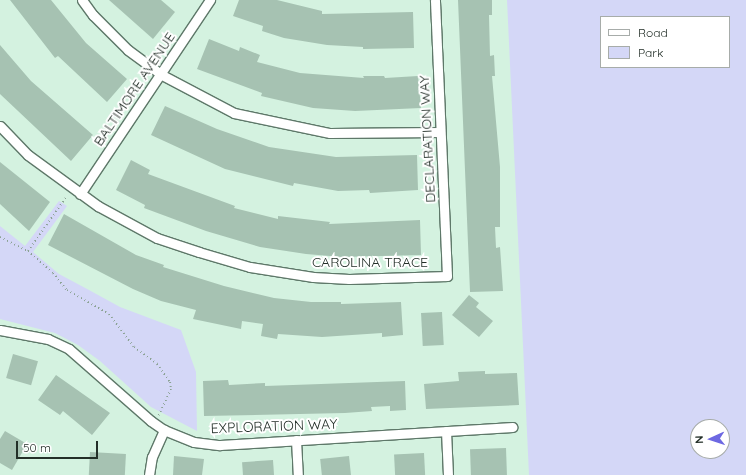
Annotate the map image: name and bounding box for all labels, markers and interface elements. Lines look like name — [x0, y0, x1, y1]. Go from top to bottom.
legend — [600, 16, 730, 68]
text: Road — [638, 25, 668, 40]
street label: BALTIMORE AVENUE — [90, 29, 178, 149]
text: Park — [638, 45, 663, 60]
street label: DECLARATION WAY — [415, 75, 439, 203]
street label: CAROLINA TRACE — [312, 254, 428, 270]
street label: EXPLORATION WAY — [210, 415, 338, 437]
north arrow — [690, 419, 730, 459]
scale bar — [18, 433, 100, 459]
text: N — [692, 435, 706, 444]
text: 50 m — [23, 440, 51, 455]

